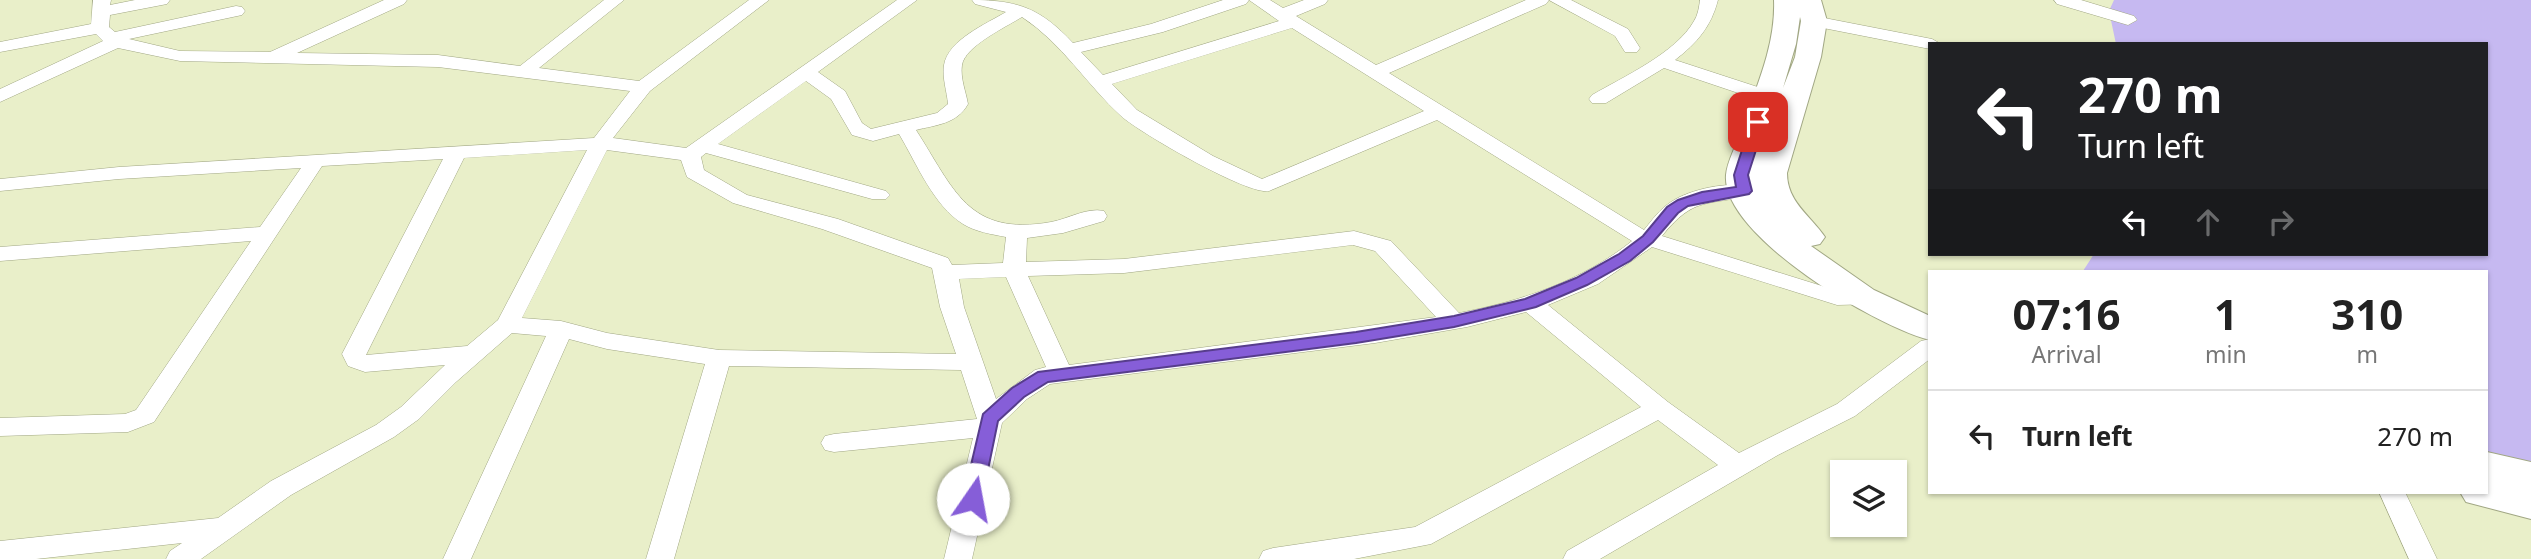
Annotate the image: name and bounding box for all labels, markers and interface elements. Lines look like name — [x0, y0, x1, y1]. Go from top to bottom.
text: 270 m — [2078, 61, 2223, 127]
icon: left — [1963, 70, 2054, 161]
pin — [1728, 92, 1788, 152]
icon: arrive — [1739, 103, 1777, 141]
text: Turn left — [2078, 124, 2204, 167]
icon: left — [2116, 203, 2154, 241]
icon: ahead — [2189, 203, 2227, 241]
icon: right — [2262, 203, 2300, 241]
text: 07:16 — [2013, 285, 2120, 342]
text: 1 — [2214, 285, 2238, 342]
text: 310 — [2331, 285, 2403, 342]
text: Arrival — [2031, 338, 2102, 370]
text: min — [2205, 338, 2247, 370]
text: m — [2357, 338, 2378, 370]
icon: left — [1963, 417, 2001, 455]
text: Turn left — [2022, 418, 2133, 454]
text: 270 m — [2377, 418, 2453, 454]
map controls — [1830, 460, 1907, 537]
button: layers — [1830, 460, 1907, 537]
position arrow — [936, 462, 1010, 536]

